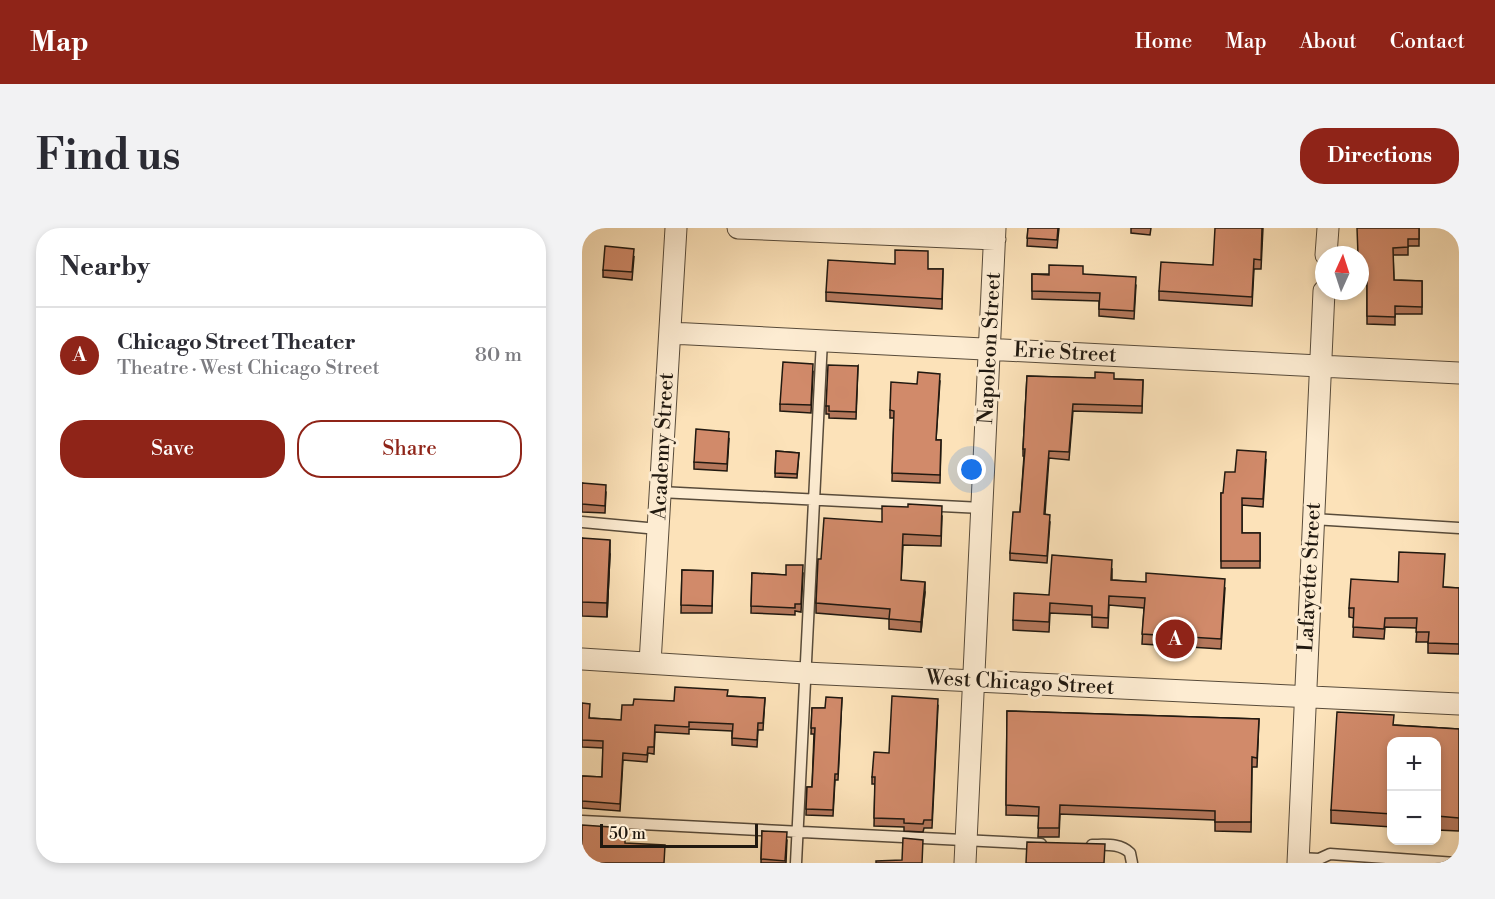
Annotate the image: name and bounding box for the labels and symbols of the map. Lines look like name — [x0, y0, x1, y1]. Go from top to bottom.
north arrow — [1315, 246, 1369, 300]
street label: Napoleon Street — [973, 271, 1007, 425]
street label: Erie Street — [1013, 337, 1118, 369]
street label: Academy Street — [646, 371, 680, 521]
your location — [957, 455, 986, 484]
street label: Lafayette Street — [1293, 501, 1327, 652]
pin: A — [1156, 616, 1194, 662]
street label: West Chicago Street — [924, 665, 1115, 701]
scale bar — [600, 821, 758, 848]

